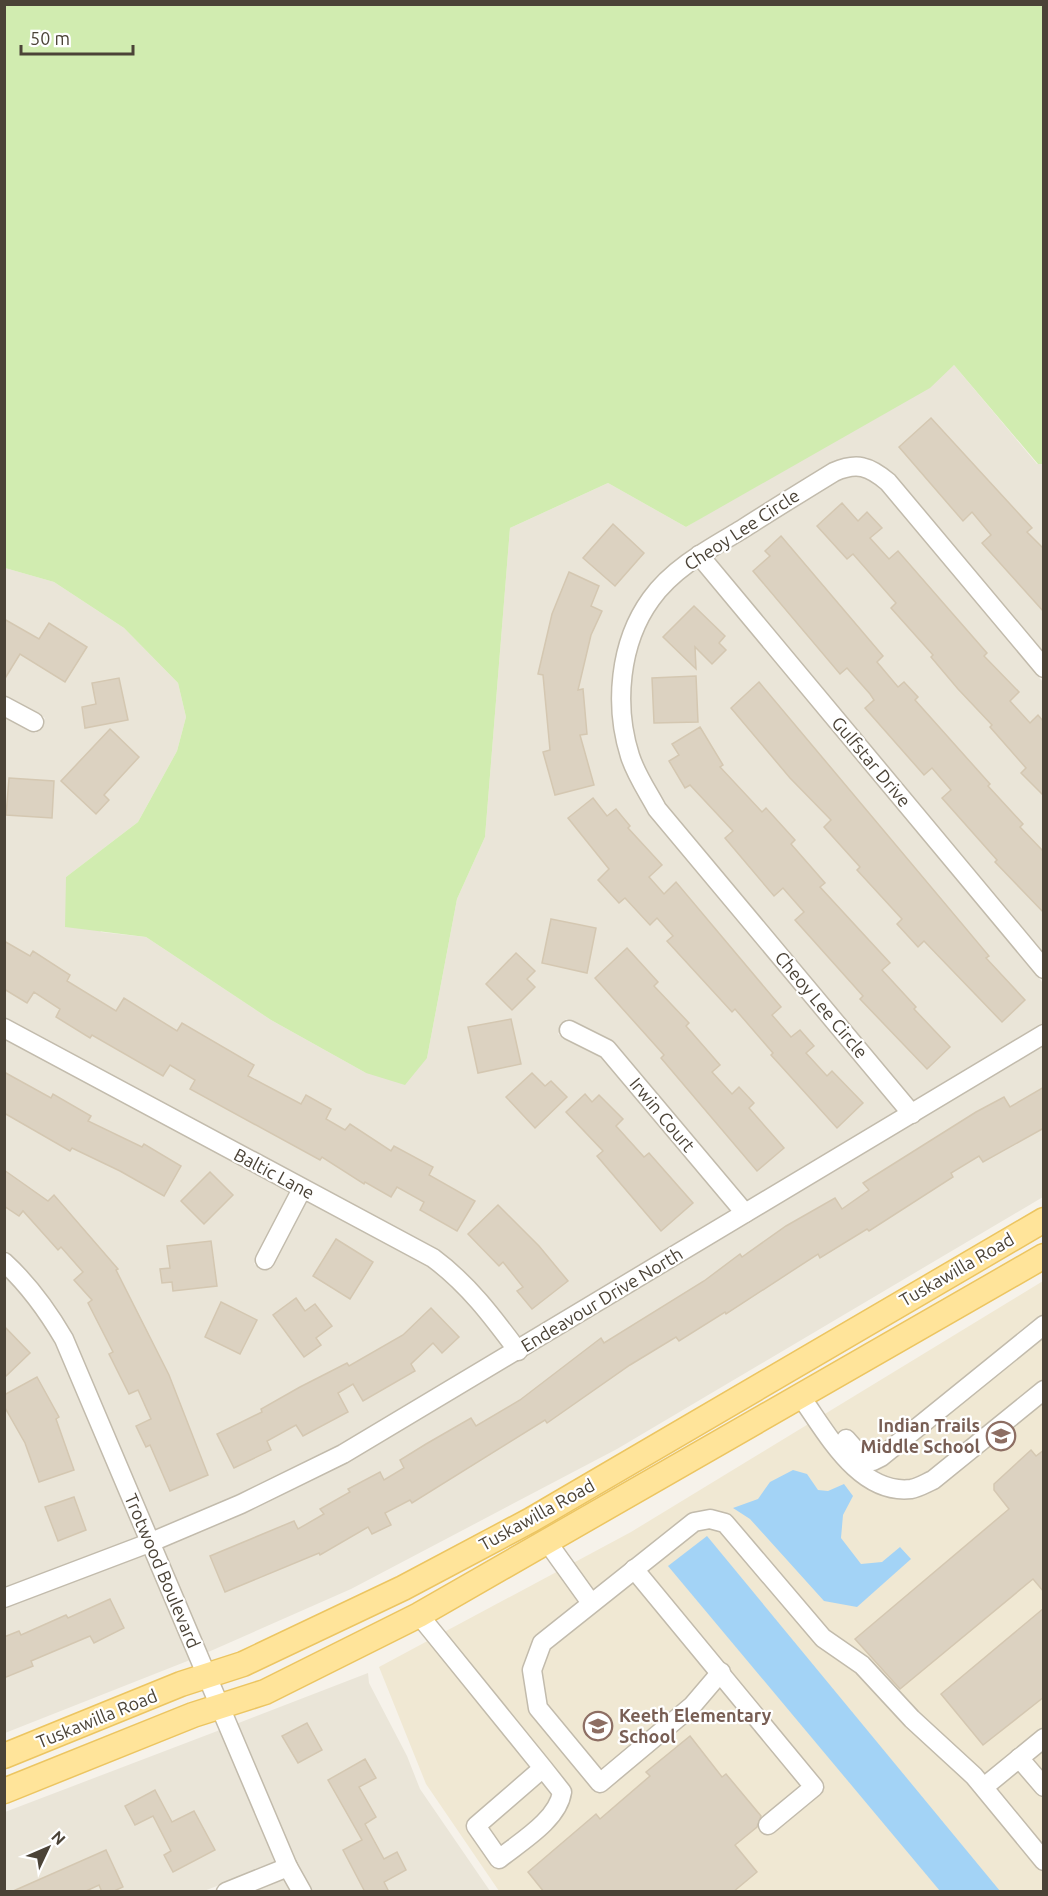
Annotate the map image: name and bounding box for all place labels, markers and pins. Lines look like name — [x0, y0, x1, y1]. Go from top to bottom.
place label: Indian Trails Middle School — [861, 1415, 981, 1456]
school or university icon: Indian Trails Middle School — [985, 1420, 1017, 1452]
place label: Keeth Elementary School — [619, 1705, 772, 1746]
school or university icon: Keeth Elementary School — [582, 1710, 614, 1742]

